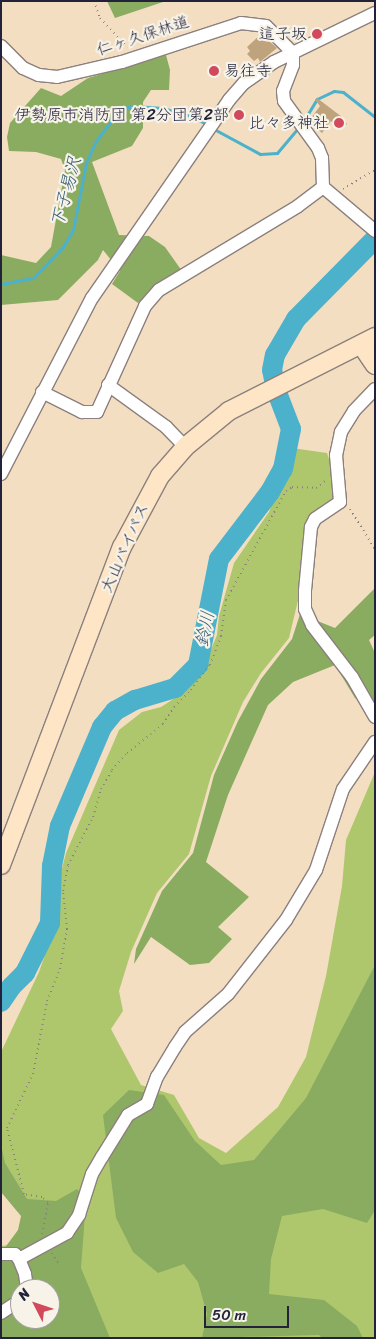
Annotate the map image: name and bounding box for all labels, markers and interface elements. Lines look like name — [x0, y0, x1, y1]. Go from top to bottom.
street label: 仁ヶ久保林道 — [94, 12, 192, 60]
place label: 這子坂 — [259, 24, 307, 44]
marker: 這子坂 — [311, 28, 323, 40]
place label: 易往寺 — [224, 61, 272, 81]
marker: 易往寺 — [208, 65, 220, 77]
place label: 伊勢原市消防団 第2分団第2部 — [14, 105, 229, 125]
marker: 伊勢原市消防団 第2分団第2部 — [233, 109, 245, 121]
place label: 比々多神社 — [249, 113, 329, 133]
marker: 比々多神社 — [333, 117, 345, 129]
water label: 下子易沢 — [46, 154, 86, 230]
street label: 大山バイパス — [97, 500, 153, 596]
water label: 鈴川 — [191, 609, 219, 649]
north arrow — [10, 1279, 60, 1329]
text: N — [11, 1283, 37, 1306]
scale bar — [206, 1296, 291, 1328]
text: 50 m — [212, 1302, 246, 1328]

